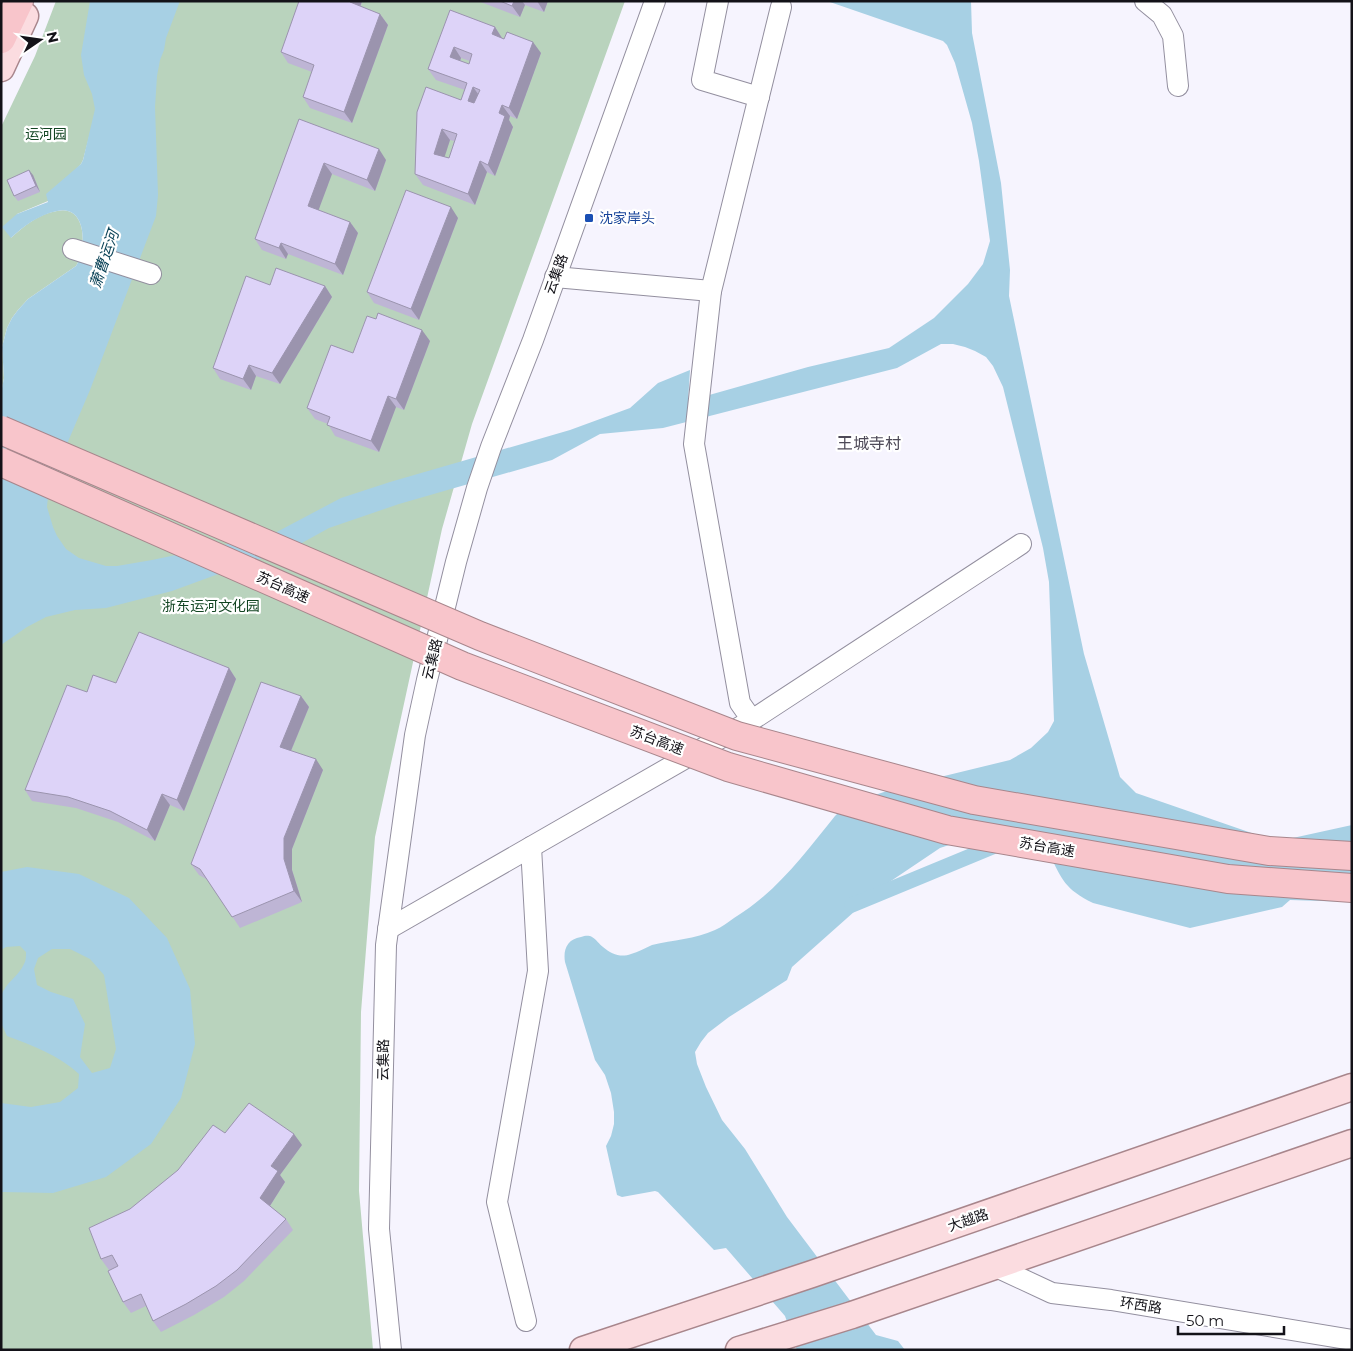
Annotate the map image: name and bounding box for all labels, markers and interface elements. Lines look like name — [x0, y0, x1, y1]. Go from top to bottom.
north arrow — [15, 15, 65, 65]
text: N — [43, 30, 63, 45]
park label: 运河园 — [25, 125, 67, 143]
place label: 沈家岸头 — [599, 209, 655, 227]
marker: 沈家岸头 — [583, 212, 595, 224]
water label: 萧曹运河 — [85, 225, 124, 290]
street label: 云集路 — [540, 251, 572, 297]
district label: 王城寺村 — [837, 434, 901, 453]
street label: 苏台高速 — [254, 567, 312, 607]
park label: 浙东运河文化园 — [162, 597, 260, 615]
street label: 云集路 — [418, 636, 446, 682]
street label: 苏台高速 — [628, 722, 686, 758]
street label: 苏台高速 — [1018, 833, 1076, 861]
street label: 云集路 — [374, 1039, 392, 1081]
street label: 大越路 — [945, 1205, 991, 1235]
street label: 环西路 — [1119, 1293, 1163, 1317]
scale bar — [1178, 1304, 1284, 1336]
text: 50 m — [1186, 1311, 1224, 1330]

